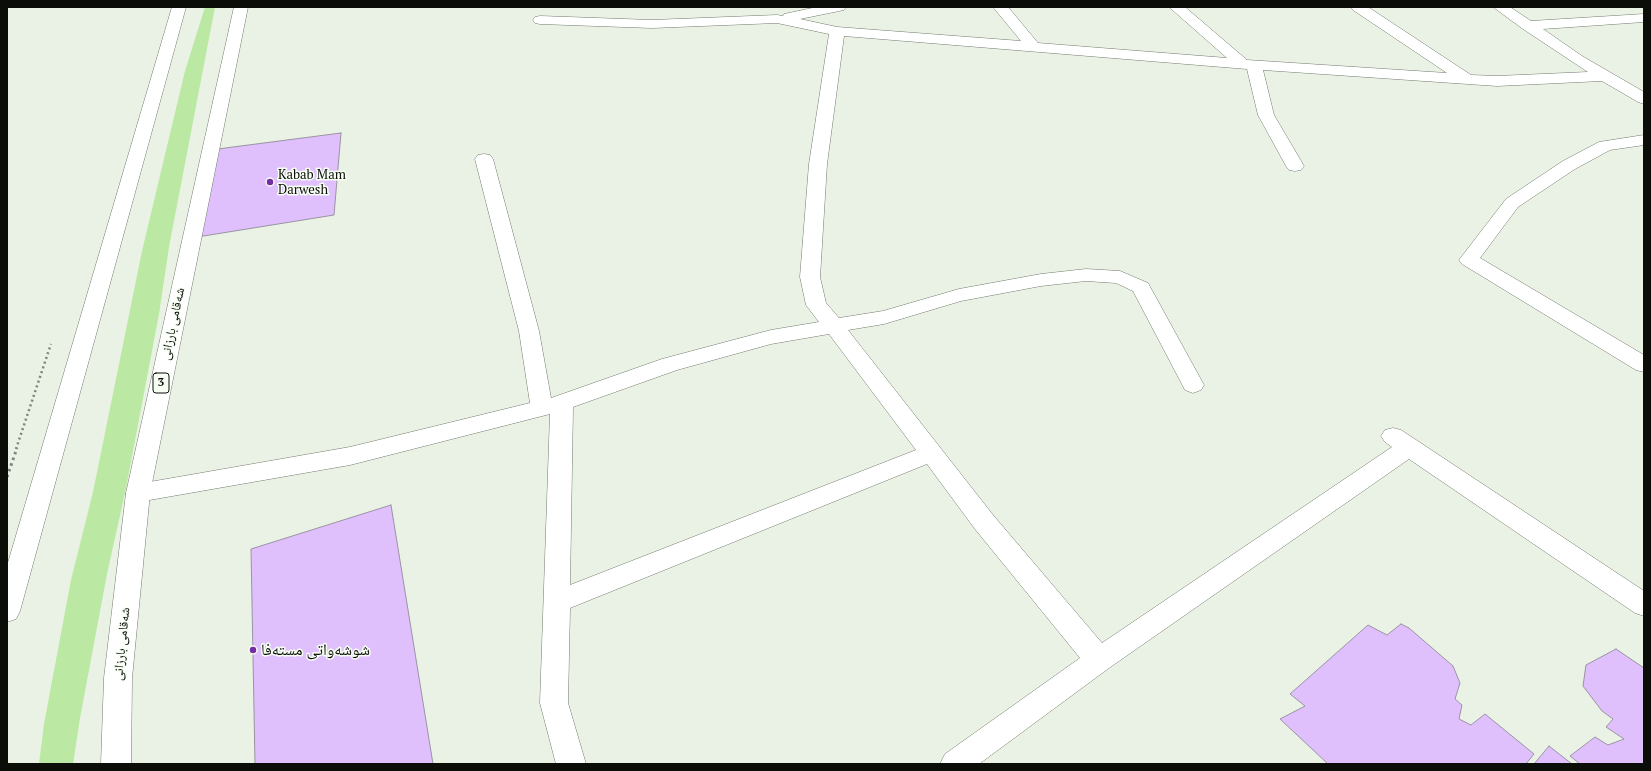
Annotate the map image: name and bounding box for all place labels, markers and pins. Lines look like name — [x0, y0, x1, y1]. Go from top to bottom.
place label: Kabab Mam Darwesh — [278, 167, 346, 198]
marker: Kabab Mam Darwesh — [265, 177, 275, 187]
place label: شوشەواتی مستەفا — [261, 640, 370, 660]
marker: شوشەواتی مستەفا — [248, 645, 258, 655]

